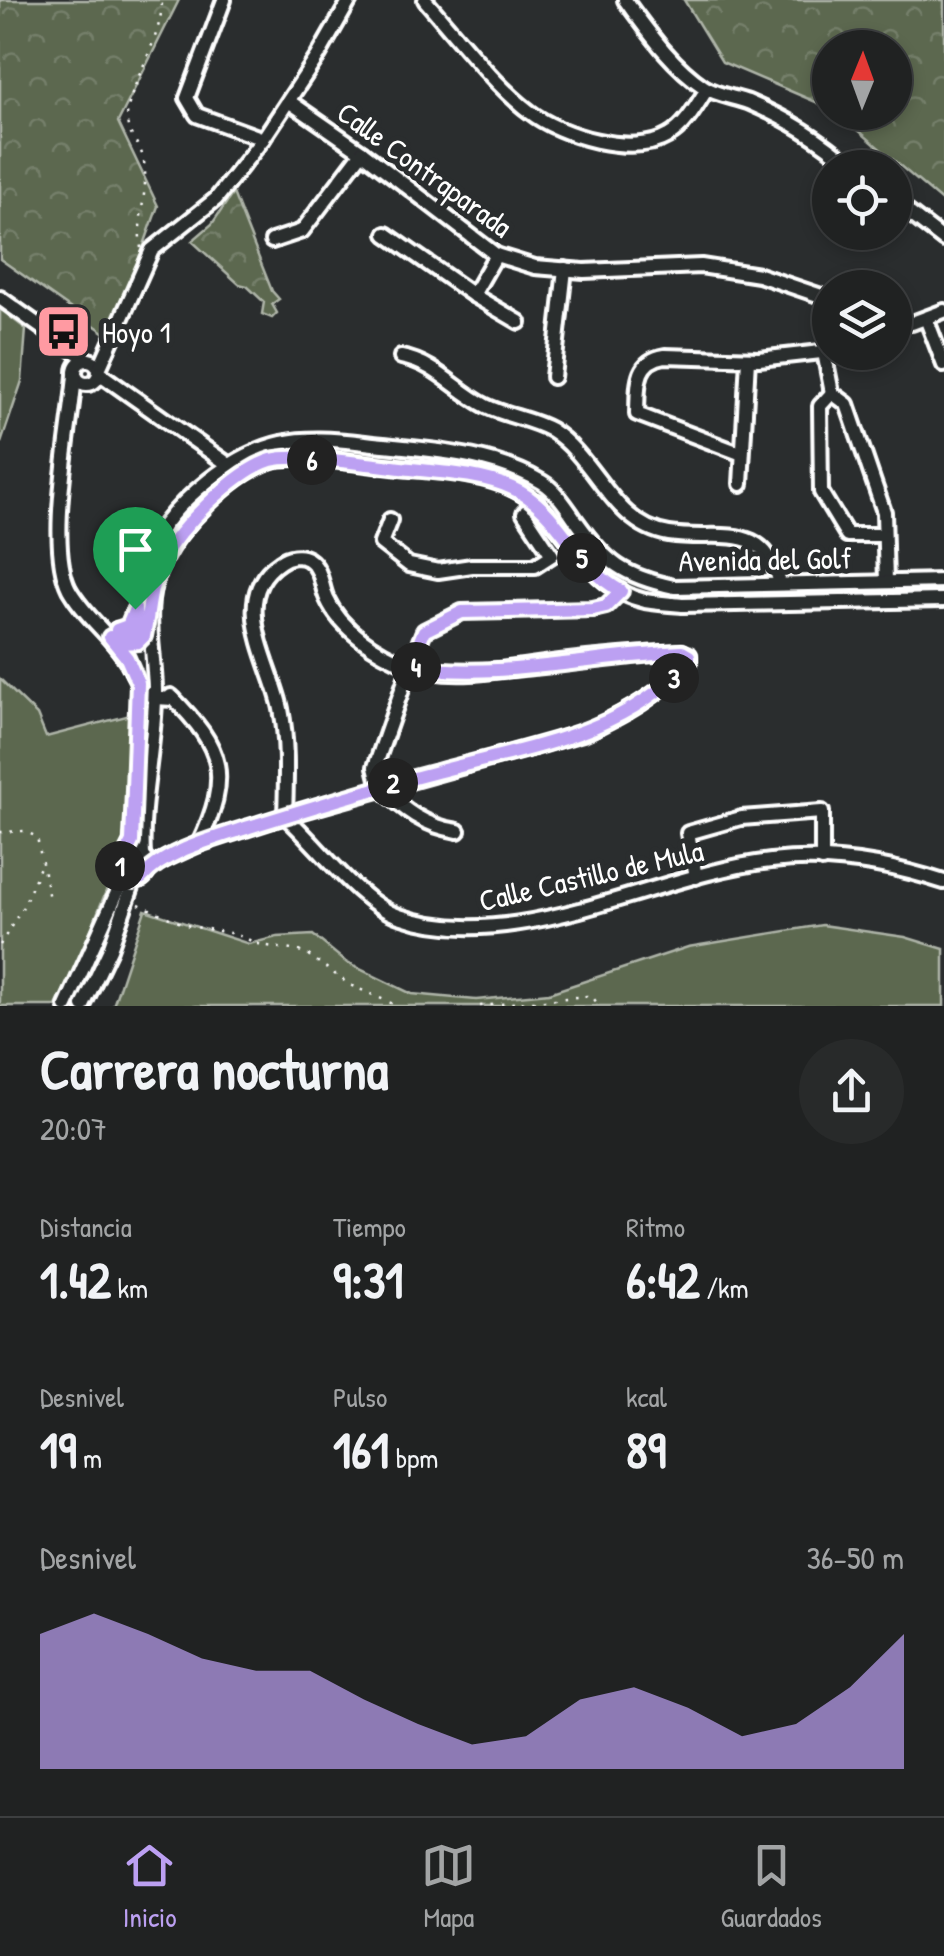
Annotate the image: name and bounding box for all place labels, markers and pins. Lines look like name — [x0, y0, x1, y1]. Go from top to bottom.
bus stop icon: Hoyo 1 — [33, 302, 93, 362]
place label: Hoyo 1 — [102, 312, 171, 352]
pin: 6 — [287, 435, 337, 485]
pin — [93, 507, 178, 610]
pin: 5 — [557, 533, 607, 583]
pin: 4 — [391, 642, 441, 692]
pin: 3 — [649, 653, 699, 703]
pin: 2 — [368, 758, 418, 808]
pin: 1 — [95, 841, 145, 891]

